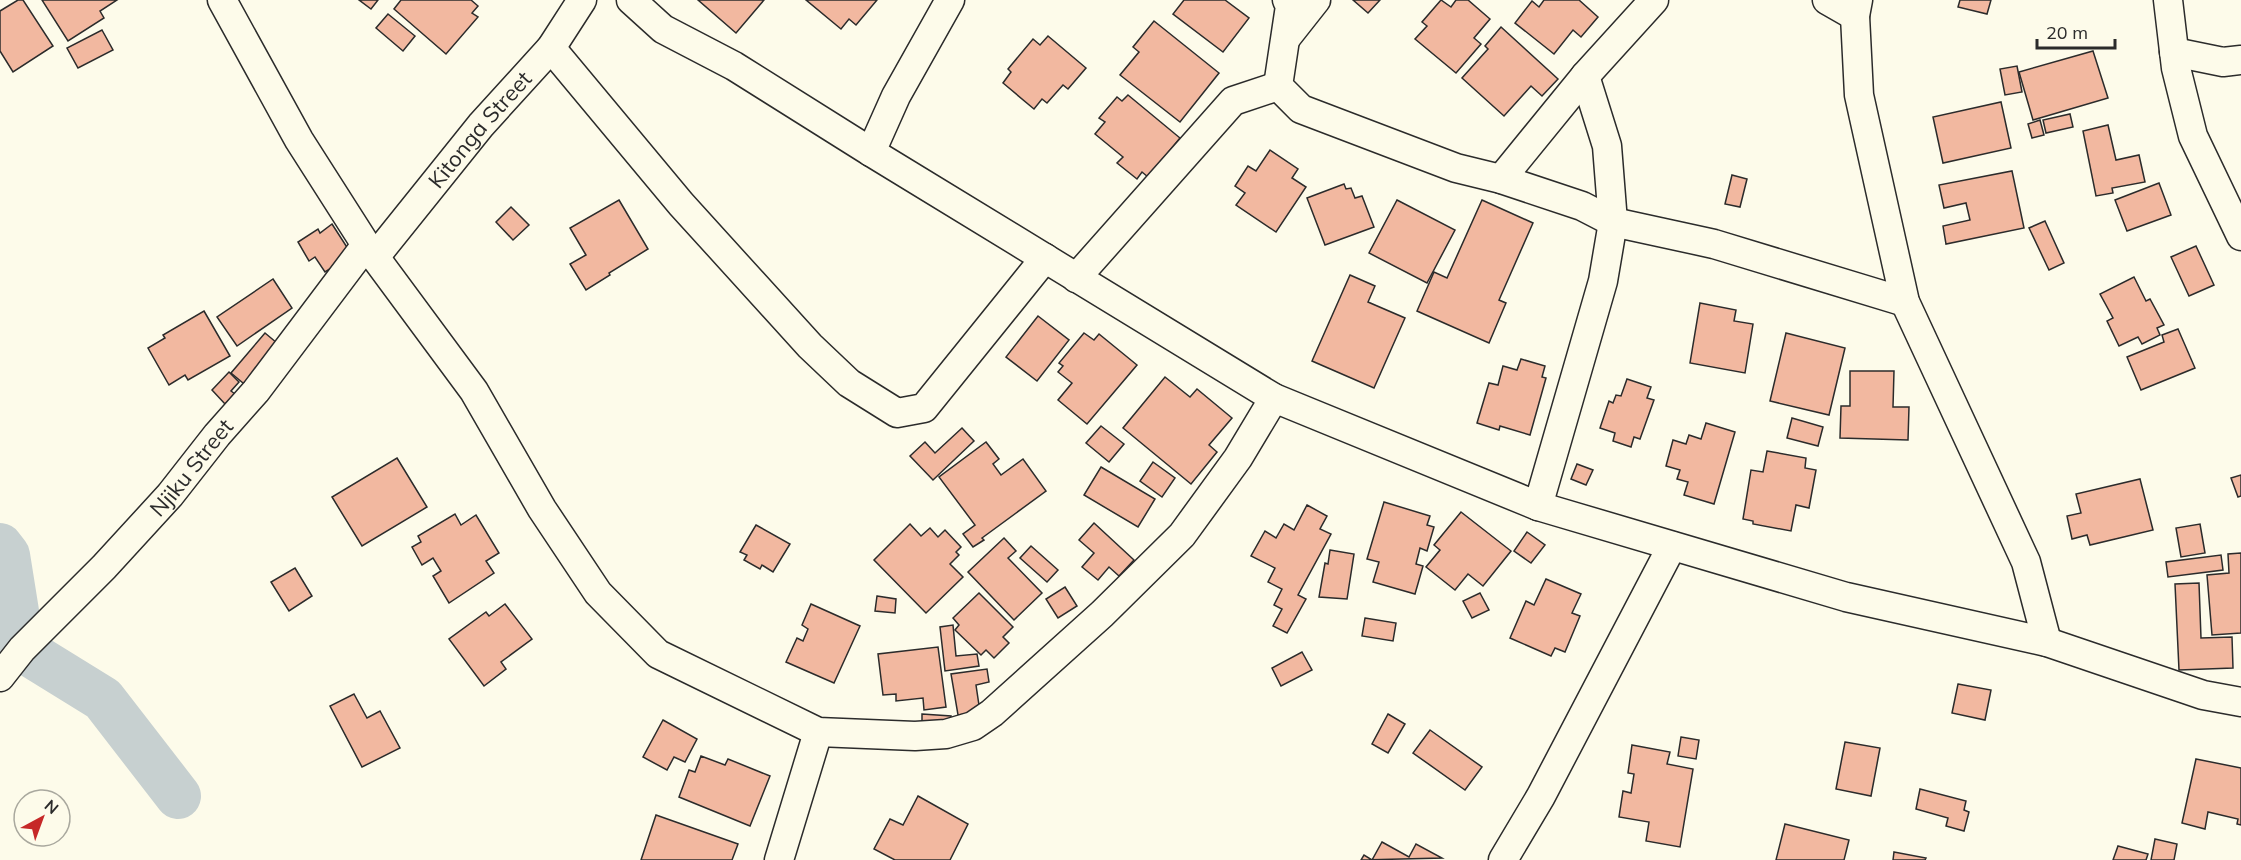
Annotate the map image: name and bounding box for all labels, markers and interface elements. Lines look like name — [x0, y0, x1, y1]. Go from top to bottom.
scale bar — [2037, 12, 2115, 50]
text: 20 m — [2046, 21, 2088, 44]
street label: Kitonga Street — [422, 65, 538, 194]
street label: Njiku Street — [143, 413, 239, 522]
north arrow — [12, 788, 72, 848]
text: N — [41, 795, 63, 818]

